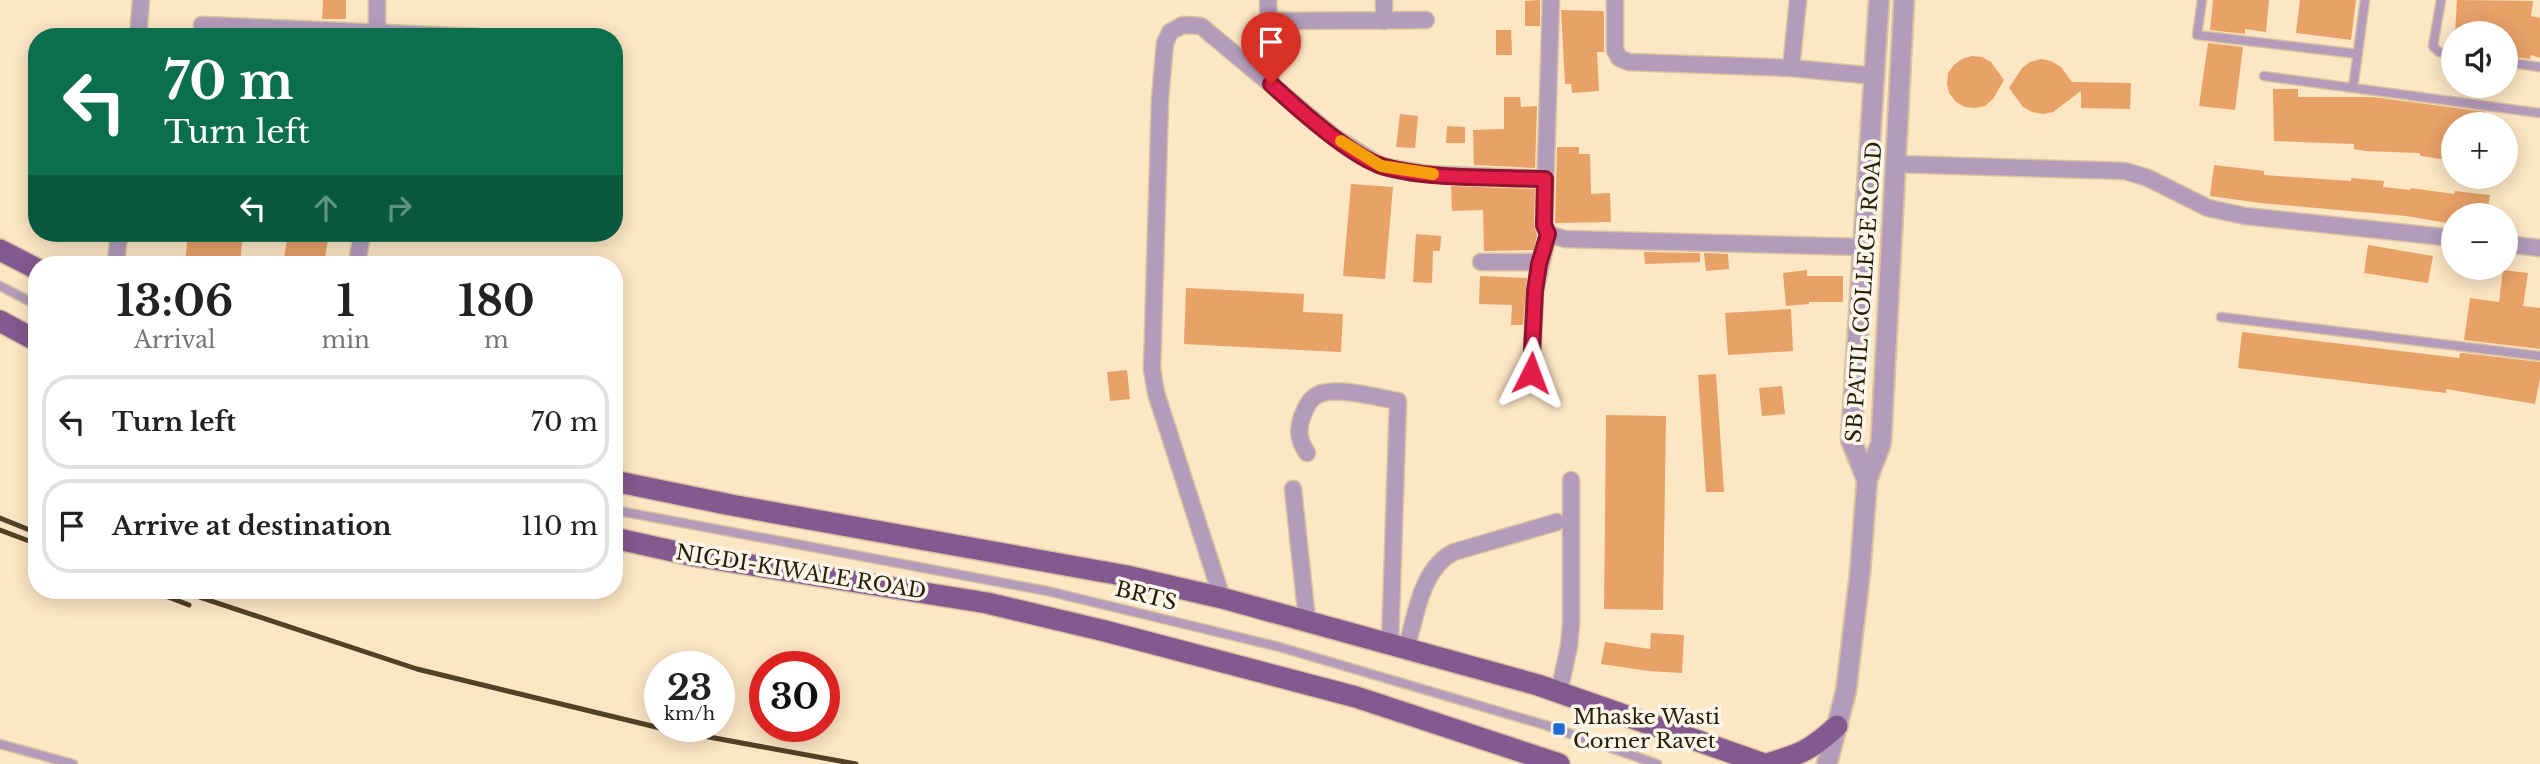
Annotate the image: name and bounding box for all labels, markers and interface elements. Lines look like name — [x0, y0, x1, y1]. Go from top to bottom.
pin — [1241, 12.0, 1301, 84]
map controls — [2441, 21, 2518, 280]
button: sound — [2441, 21, 2518, 98]
icon: arrive — [1252, 23, 1290, 61]
text: 70 m — [164, 51, 294, 112]
icon: left — [49, 56, 140, 147]
text: Turn left — [164, 112, 310, 152]
button: + — [2441, 112, 2518, 189]
street label: SB PATIL COLLEGE ROAD — [1841, 141, 1887, 443]
icon: left — [234, 189, 272, 227]
icon: ahead — [307, 189, 345, 227]
icon: right — [380, 189, 418, 227]
button: − — [2441, 203, 2518, 280]
text: 13:06 — [116, 275, 233, 327]
text: 1 — [336, 275, 355, 327]
text: 180 — [458, 275, 535, 327]
text: Arrival — [134, 326, 215, 354]
text: min — [321, 326, 370, 354]
text: m — [484, 326, 509, 354]
position arrow — [1494, 336, 1568, 410]
icon: left — [53, 403, 91, 441]
text: Turn left — [112, 406, 236, 438]
text: 70 m — [531, 406, 598, 438]
icon: arrive — [53, 507, 91, 545]
text: Arrive at destination — [112, 510, 392, 542]
text: 110 m — [521, 510, 598, 542]
street label: NIGDI-KIWALE ROAD — [674, 539, 928, 605]
street label: BRTS — [1113, 576, 1179, 616]
speed limit sign: 30 — [749, 651, 840, 742]
text: 23 — [667, 666, 712, 709]
text: km/h — [664, 703, 715, 725]
place label: Mhaske Wasti Corner Ravet — [1573, 704, 1720, 754]
marker: Mhaske Wasti Corner Ravet — [1551, 721, 1567, 737]

